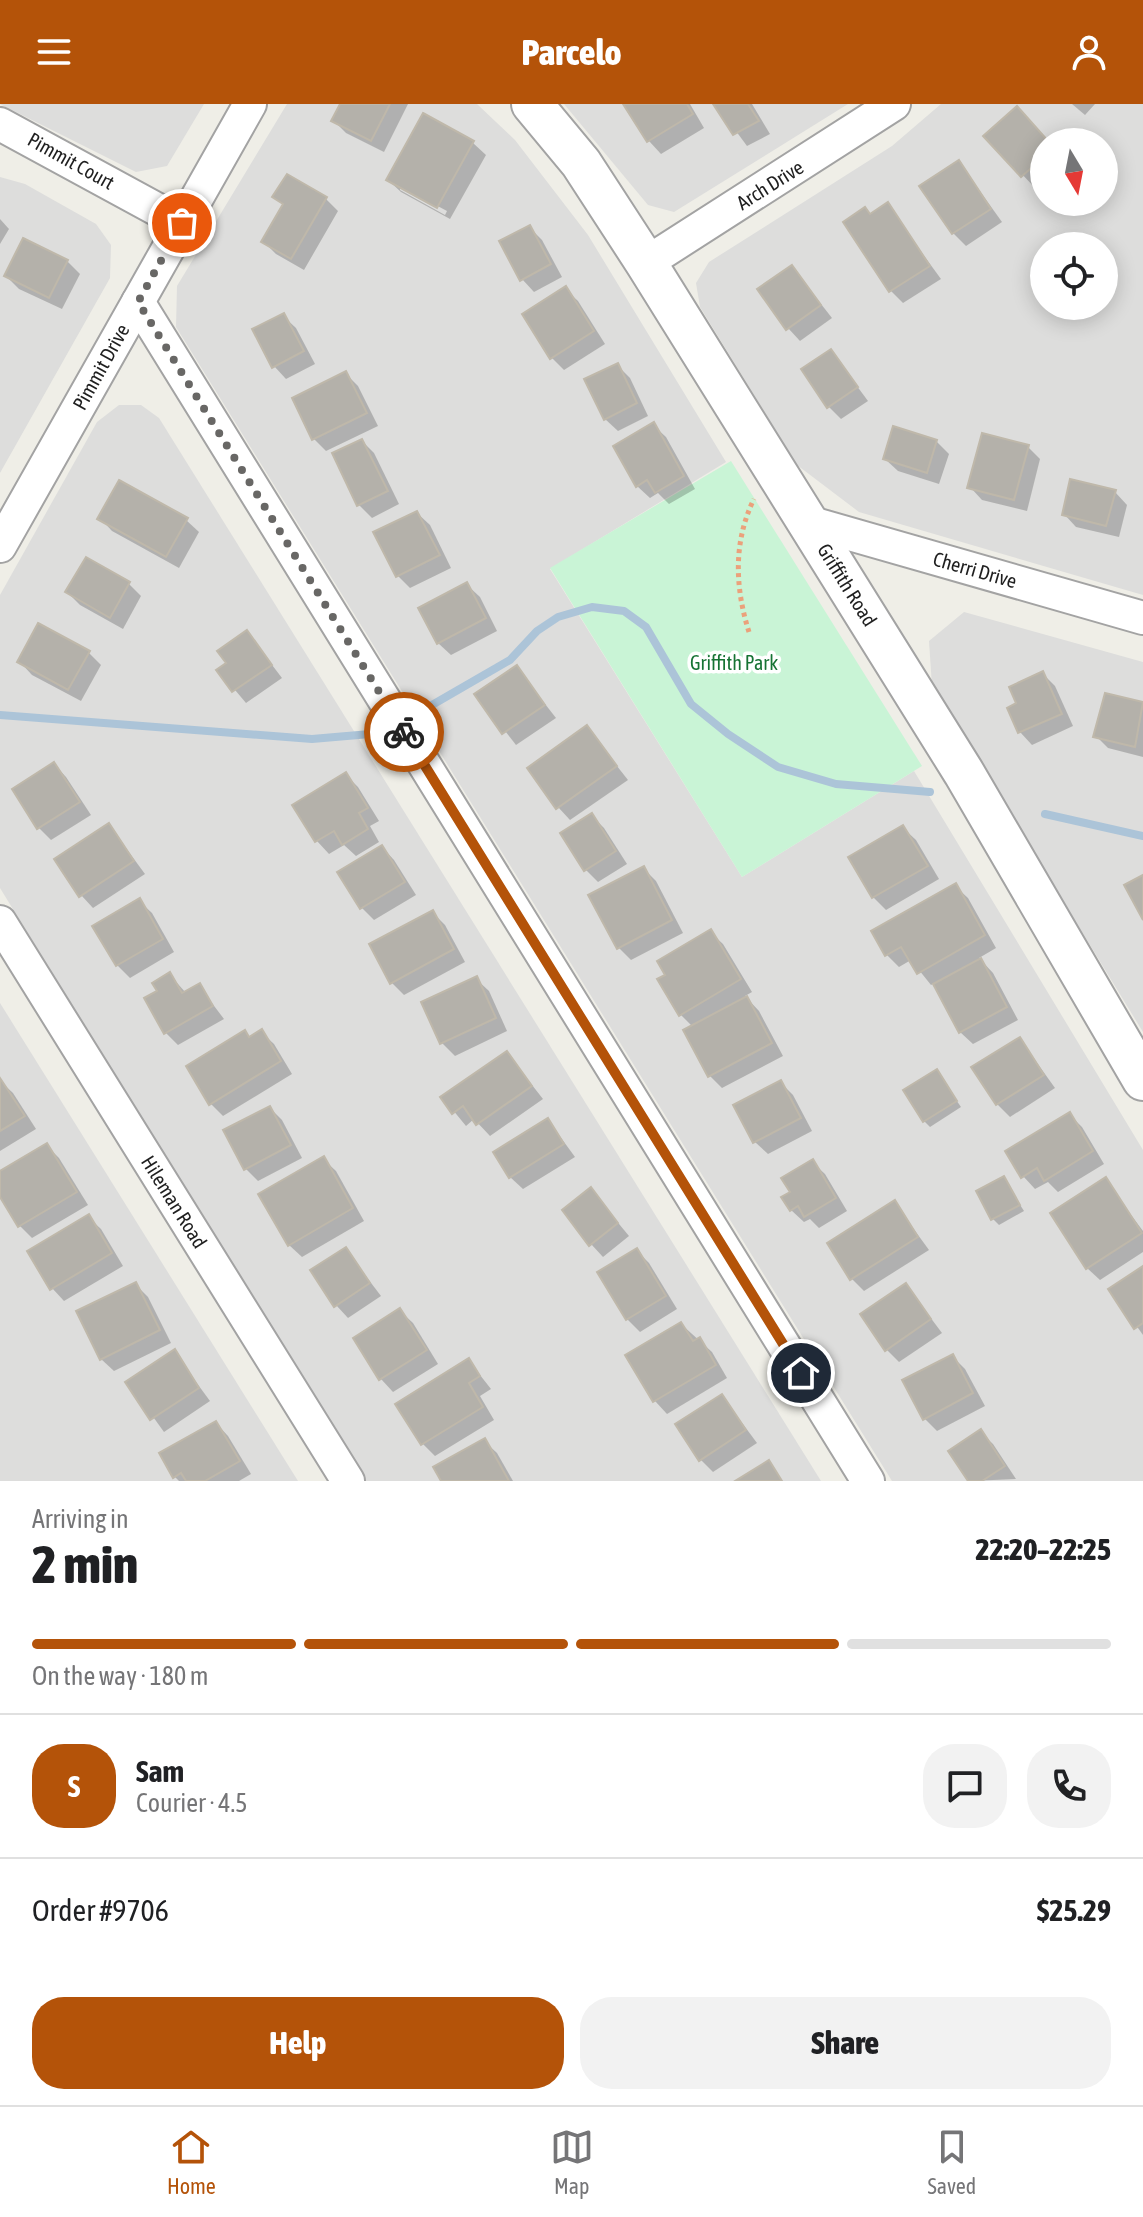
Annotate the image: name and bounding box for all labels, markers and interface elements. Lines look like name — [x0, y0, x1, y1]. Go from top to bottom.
icon: menu — [32, 30, 76, 74]
icon: person — [1067, 30, 1111, 74]
text: Parcelo — [521, 31, 622, 73]
street label: Pimmit Court — [24, 127, 119, 194]
north arrow — [1030, 128, 1118, 216]
map controls — [1030, 128, 1118, 320]
street label: Arch Drive — [732, 155, 807, 214]
pin — [148, 189, 216, 257]
icon: bag — [160, 201, 204, 245]
button: locate — [1030, 232, 1118, 320]
street label: Pimmit Drive — [68, 320, 134, 414]
street label: Griffith Road — [813, 539, 882, 630]
street label: Cherri Drive — [931, 547, 1020, 592]
park label: Griffith Park — [690, 651, 778, 674]
courier — [364, 692, 444, 772]
icon: bike — [382, 710, 426, 754]
street label: Hileman Road — [137, 1151, 212, 1252]
pin — [767, 1339, 835, 1407]
icon: home — [779, 1351, 823, 1395]
text: Arriving in — [32, 1504, 129, 1534]
text: 22:20–22:25 — [976, 1532, 1111, 1566]
text: 2 min — [32, 1534, 138, 1594]
text: On the way · 180 m — [32, 1661, 209, 1691]
button: chat — [923, 1744, 1007, 1828]
button: phone — [1027, 1744, 1111, 1828]
text: Sam — [136, 1754, 184, 1788]
text: S — [68, 1769, 80, 1803]
text: Courier · 4.5 — [136, 1788, 247, 1818]
text: Order #9706 — [32, 1893, 169, 1927]
text: $25.29 — [1037, 1893, 1111, 1927]
button: Help — [32, 1997, 564, 2089]
button: Share — [580, 1997, 1111, 2089]
tab: Home — [167, 2125, 216, 2199]
tab: Map — [550, 2125, 594, 2199]
tab: Saved — [927, 2125, 976, 2199]

